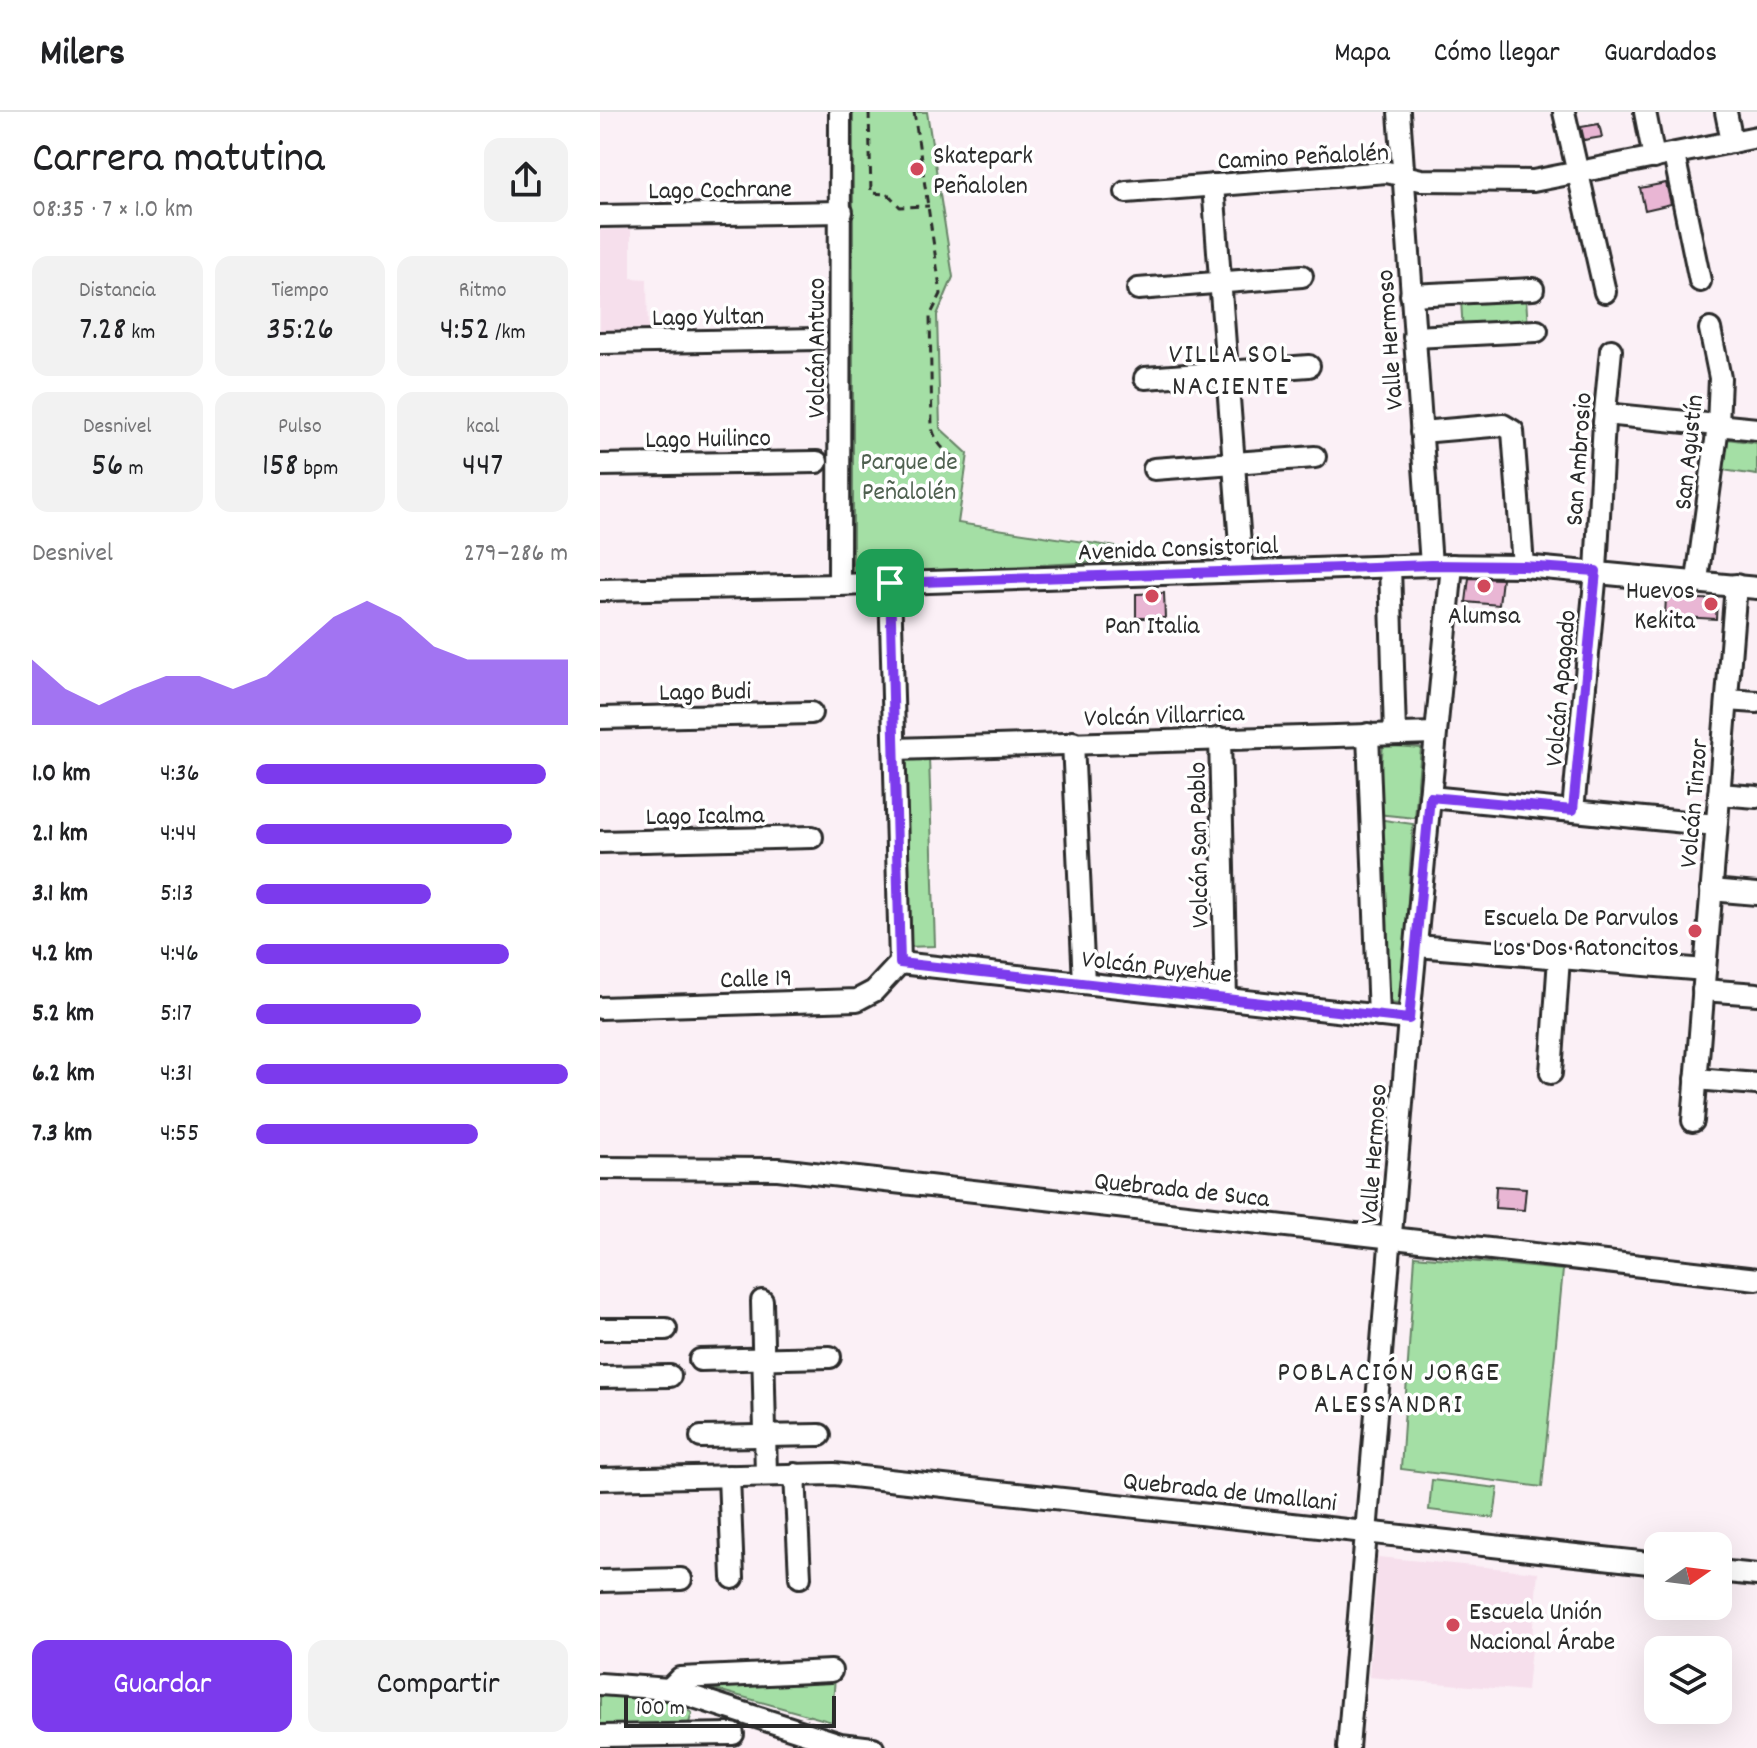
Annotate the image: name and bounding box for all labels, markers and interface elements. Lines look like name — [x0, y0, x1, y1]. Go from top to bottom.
text: Milers — [40, 28, 125, 83]
text: Mapa — [1334, 35, 1390, 75]
text: Cómo llegar — [1434, 35, 1560, 75]
text: Guardados — [1604, 35, 1717, 75]
text: Carrera matutina — [32, 130, 325, 193]
street label: Camino Peñalolén — [1216, 136, 1390, 181]
button: share — [484, 138, 568, 222]
place label: Skatepark Peñalolen — [933, 139, 1033, 206]
marker: Skatepark Peñalolen — [908, 160, 926, 178]
street label: Lago Cochrane — [648, 172, 792, 211]
text: 08:35 · 7 × 1.0 km — [32, 192, 193, 229]
street label: Valle Hermoso — [1368, 268, 1415, 411]
text: Distancia — [79, 276, 156, 307]
text: Tiempo — [271, 276, 329, 307]
text: Ritmo — [459, 276, 507, 307]
street label: Volcán Antuco — [800, 278, 837, 418]
street label: Lago Yultan — [652, 299, 765, 338]
text: 7.28 — [79, 307, 126, 356]
text: 35:26 — [266, 307, 334, 356]
text: 4:52 — [440, 307, 490, 356]
text: km — [126, 318, 156, 349]
text: /km — [490, 318, 526, 349]
district label: VILLA SOL NACIENTE — [1169, 337, 1293, 409]
street label: San Ambrosio — [1557, 391, 1604, 527]
street label: San Agustín — [1666, 393, 1715, 512]
text: Desnivel — [83, 412, 152, 443]
text: Pulso — [278, 412, 322, 443]
text: kcal — [466, 412, 499, 443]
street label: Lago Huilinco — [645, 421, 771, 460]
text: 56 — [91, 443, 123, 492]
text: 158 — [262, 443, 298, 492]
text: 447 — [462, 443, 503, 492]
park label: Parque de Peñalolén — [860, 445, 958, 512]
text: m — [123, 454, 144, 485]
text: bpm — [298, 454, 338, 485]
street label: Avenida Consistorial — [1077, 529, 1279, 572]
text: Desnivel — [32, 536, 113, 573]
text: 279–286 m — [464, 536, 568, 573]
pin — [856, 549, 924, 617]
icon: arrive — [868, 561, 912, 605]
place label: Huevos Kekita — [1626, 574, 1696, 641]
marker: Alumsa — [1475, 577, 1493, 595]
marker: Pan Italia — [1143, 587, 1161, 605]
marker: Huevos Kekita — [1702, 595, 1720, 613]
place label: Alumsa — [1448, 599, 1521, 636]
street label: Volcán Apagado — [1537, 608, 1588, 768]
place label: Pan Italia — [1105, 609, 1200, 646]
street label: Lago Budi — [659, 674, 752, 713]
street label: Volcán Villarrica — [1083, 696, 1246, 739]
street label: Volcán Tinzor — [1671, 737, 1720, 870]
text: 1.0 km — [32, 756, 91, 793]
text: 4:36 — [160, 756, 199, 793]
street label: Volcán San Pablo — [1181, 761, 1220, 928]
street label: Lago Icalma — [645, 798, 766, 837]
text: 2.1 km — [32, 816, 88, 853]
text: 4:44 — [160, 816, 197, 853]
text: 3.1 km — [32, 876, 88, 913]
text: 5:13 — [160, 876, 194, 913]
place label: Escuela De Parvulos Los Dos Ratoncitos — [1484, 901, 1679, 968]
marker: Escuela De Parvulos Los Dos Ratoncitos — [1686, 922, 1704, 940]
text: 4.2 km — [32, 936, 93, 973]
text: 4:46 — [160, 936, 199, 973]
street label: Volcán Puyehue — [1080, 942, 1234, 995]
street label: Calle 19 — [719, 961, 793, 1000]
text: 5.2 km — [32, 996, 94, 1033]
text: 5:17 — [160, 996, 192, 1033]
text: 6.2 km — [32, 1056, 95, 1093]
text: 4:31 — [160, 1056, 192, 1093]
street label: Valle Hermoso — [1352, 1083, 1399, 1226]
text: 7.3 km — [32, 1116, 92, 1153]
text: 4:55 — [160, 1116, 199, 1153]
street label: Quebrada de Suca — [1092, 1164, 1272, 1219]
district label: POBLACIÓN JORGE ALESSANDRI — [1277, 1355, 1501, 1427]
street label: Quebrada de Umallani — [1121, 1464, 1339, 1523]
north arrow — [1644, 1532, 1732, 1620]
map controls — [1644, 1532, 1732, 1724]
place label: Escuela Unión Nacional Árabe — [1469, 1595, 1615, 1662]
marker: Escuela Unión Nacional Árabe — [1444, 1616, 1462, 1634]
button: layers — [1644, 1636, 1732, 1724]
button: Guardar — [32, 1640, 292, 1732]
button: Compartir — [308, 1640, 568, 1732]
scale bar — [624, 1692, 836, 1728]
text: 100 m — [636, 1694, 685, 1725]

